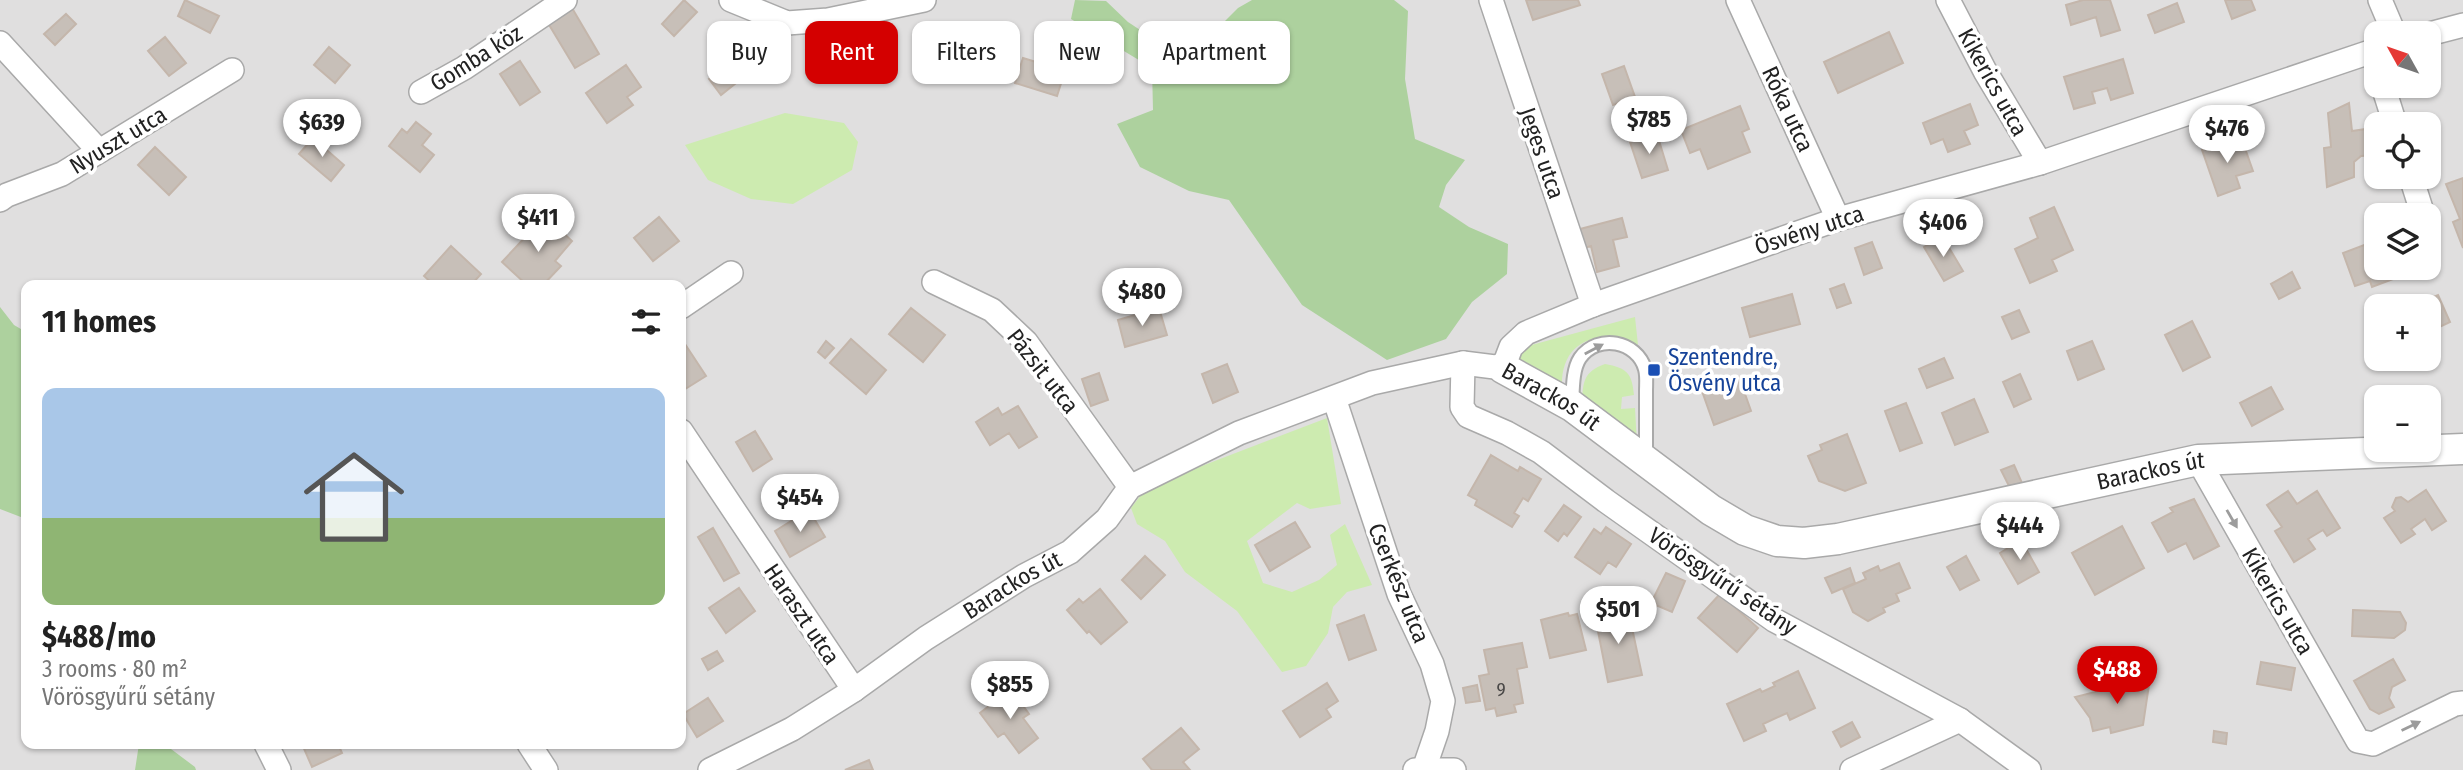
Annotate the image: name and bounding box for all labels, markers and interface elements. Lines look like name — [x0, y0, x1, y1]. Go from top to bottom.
street label: Gomba köz — [425, 19, 527, 97]
chip: Buy — [707, 21, 791, 84]
chip: Rent — [805, 21, 898, 84]
chip: Filters — [912, 21, 1020, 84]
chip: New — [1034, 21, 1124, 84]
chip: Apartment — [1138, 21, 1290, 84]
north arrow — [2364, 21, 2441, 98]
map controls — [2364, 21, 2441, 462]
street label: Kikerics utca — [1952, 23, 2034, 141]
street label: Róka utca — [1756, 62, 1820, 156]
pin: $785 — [1608, 96, 1690, 156]
street label: Nyuszt utca — [64, 100, 172, 180]
pin: $639 — [281, 100, 363, 159]
street label: Jeges utca — [1513, 104, 1571, 202]
text: $785 — [1627, 105, 1671, 133]
pin: $476 — [2186, 106, 2268, 165]
text: $639 — [299, 108, 345, 136]
button: locate — [2364, 112, 2441, 189]
text: $476 — [2205, 114, 2249, 142]
pin: $411 — [497, 194, 579, 254]
street label: Ösvény utca — [1751, 199, 1867, 261]
pin: $406 — [1902, 200, 1984, 259]
text: $411 — [518, 203, 558, 231]
button: layers — [2364, 203, 2441, 280]
text: $406 — [1919, 208, 1967, 236]
pin: $480 — [1101, 268, 1183, 328]
text: $480 — [1118, 277, 1166, 305]
button: + — [2364, 294, 2441, 371]
icon: filters — [627, 303, 665, 341]
text: 11 homes — [42, 304, 156, 340]
street label: Pázsit utca — [1001, 323, 1085, 419]
one-way arrow — [1584, 343, 1603, 355]
place label: Szentendre, Ösvény utca — [1668, 343, 1781, 397]
street label: Barackos út — [1497, 356, 1606, 437]
marker: Szentendre, Ösvény utca — [1646, 362, 1662, 378]
button: − — [2364, 385, 2441, 462]
icon: home — [291, 434, 417, 560]
street label: Barackos út — [2094, 446, 2205, 496]
pin: $454 — [759, 475, 841, 534]
text: $454 — [777, 483, 823, 511]
pin: $444 — [1979, 503, 2061, 562]
one-way arrow — [2226, 510, 2238, 529]
text: $444 — [1997, 511, 2043, 539]
street label: Cserkész utca — [1362, 519, 1436, 647]
street label: Vörösgyűrű sétány — [1643, 521, 1803, 641]
street label: Kikerics utca — [2236, 543, 2320, 659]
street label: Barackos út — [958, 545, 1067, 625]
street label: Haraszt utca — [758, 558, 846, 670]
pin: $501 — [1577, 586, 1659, 646]
text: $501 — [1596, 595, 1640, 623]
text: $488/mo — [42, 619, 156, 655]
pin: $488 — [2076, 646, 2158, 706]
text: 3 rooms · 80 m² — [42, 655, 187, 683]
text: $488 — [2093, 655, 2141, 683]
pin: $855 — [969, 662, 1051, 721]
text: $855 — [987, 670, 1033, 698]
house number: 9 — [1496, 678, 1506, 701]
text: Vörösgyűrű sétány — [42, 683, 215, 711]
one-way arrow — [2401, 720, 2421, 731]

